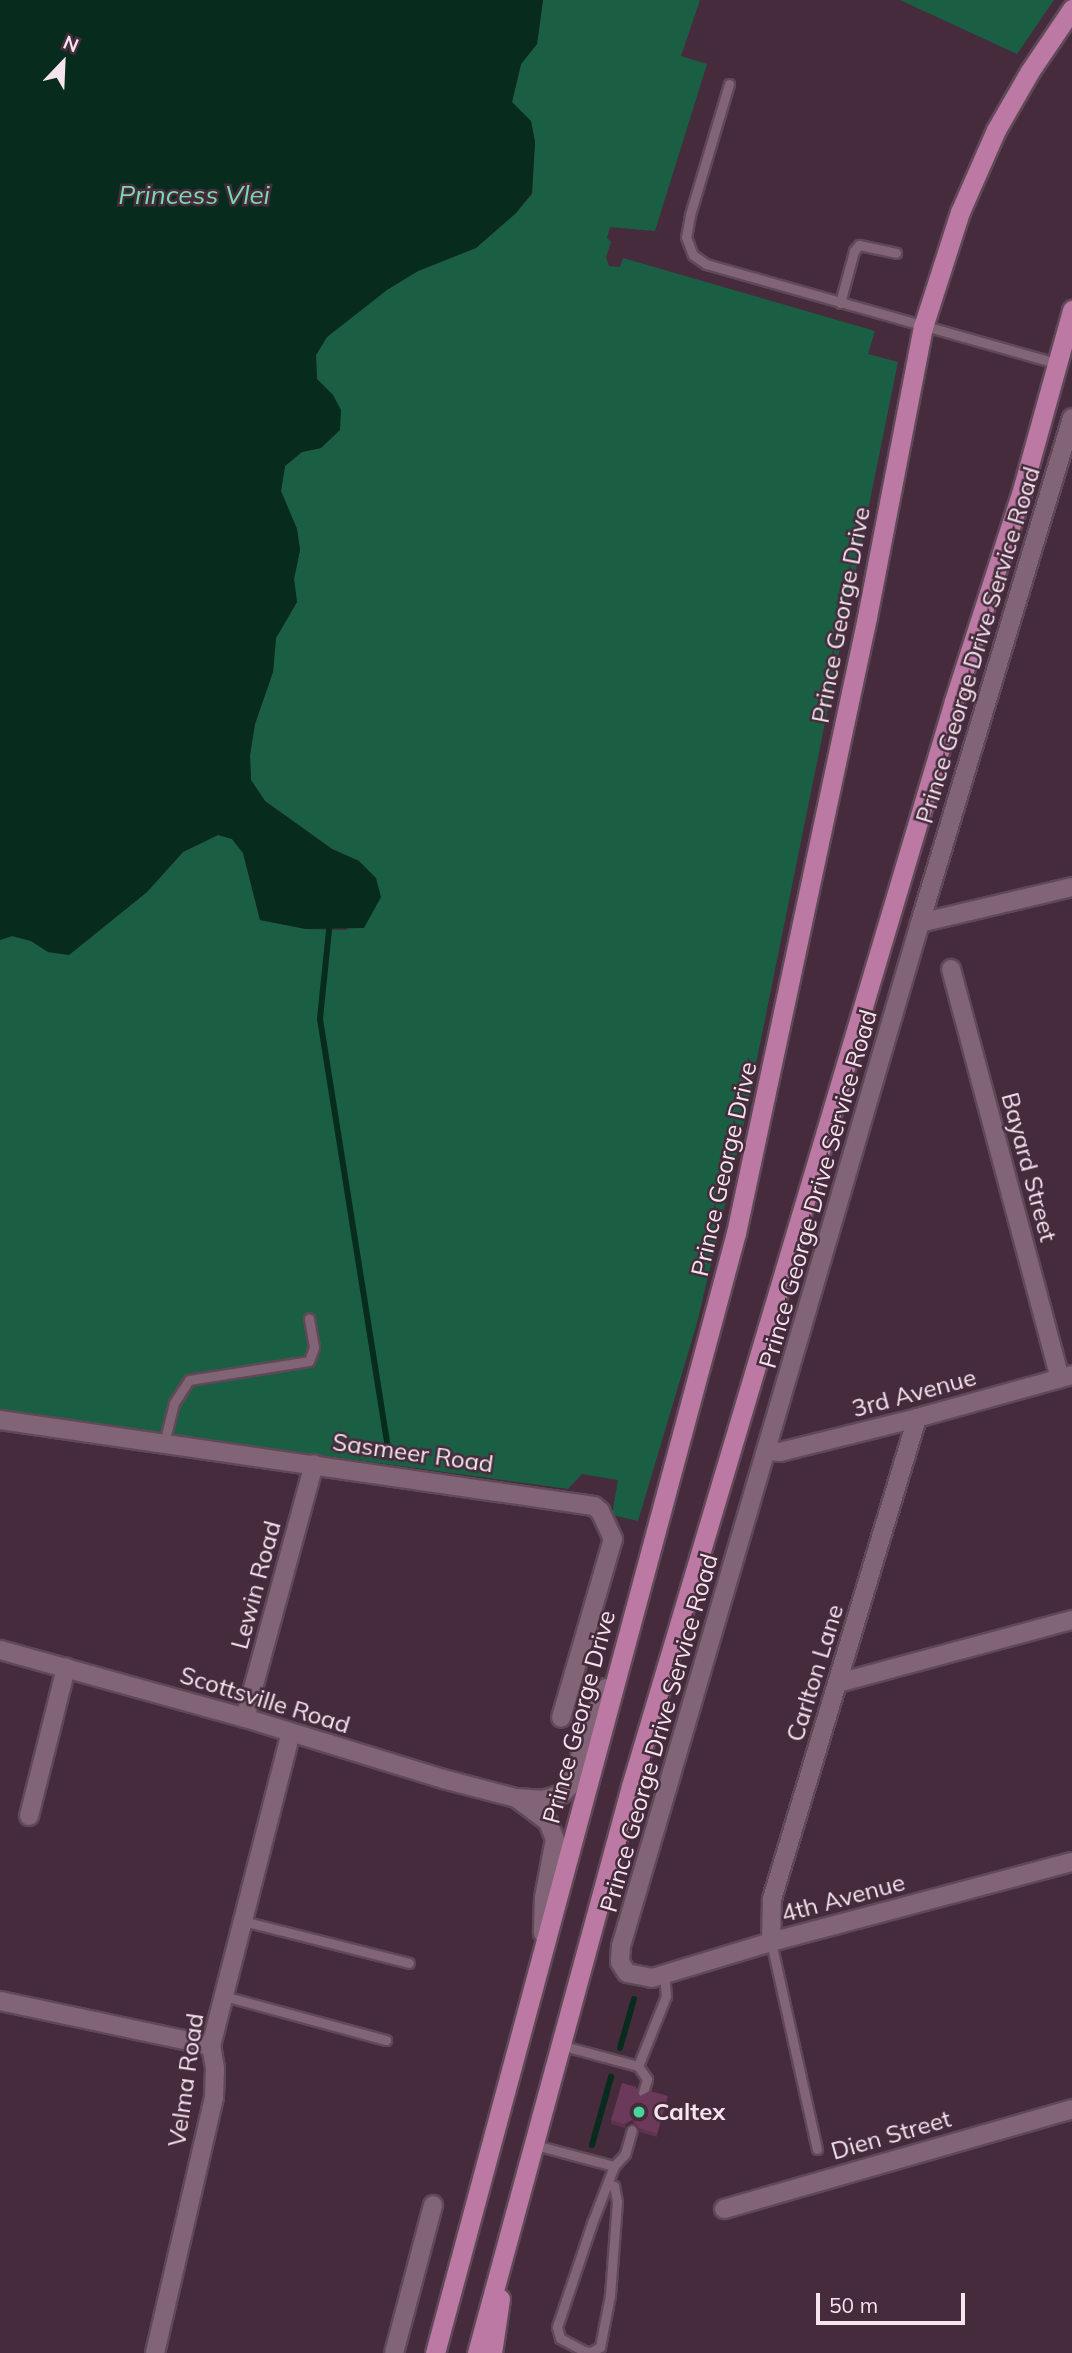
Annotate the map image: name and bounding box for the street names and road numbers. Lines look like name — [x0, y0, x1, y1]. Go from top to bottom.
street label: Prince George Drive Service Road — [910, 463, 1046, 827]
street label: Prince George Drive — [806, 505, 876, 725]
street label: Prince George Drive Service Road — [753, 1007, 883, 1371]
street label: Prince George Drive — [685, 1059, 763, 1279]
street label: Bayard Street — [995, 1089, 1063, 1245]
street label: 3rd Avenue — [849, 1363, 979, 1423]
street label: Sasmeer Road — [331, 1427, 495, 1479]
street label: Lewin Road — [225, 1518, 287, 1652]
street label: Prince George Drive Service Road — [594, 1551, 724, 1915]
street label: Carlton Lane — [781, 1601, 849, 1745]
street label: Prince George Drive — [537, 1607, 621, 1827]
street label: Scottsville Road — [176, 1660, 354, 1740]
street label: 4th Avenue — [778, 1868, 908, 1928]
street label: Velma Road — [162, 2011, 210, 2149]
street label: Dien Street — [828, 2104, 954, 2166]

